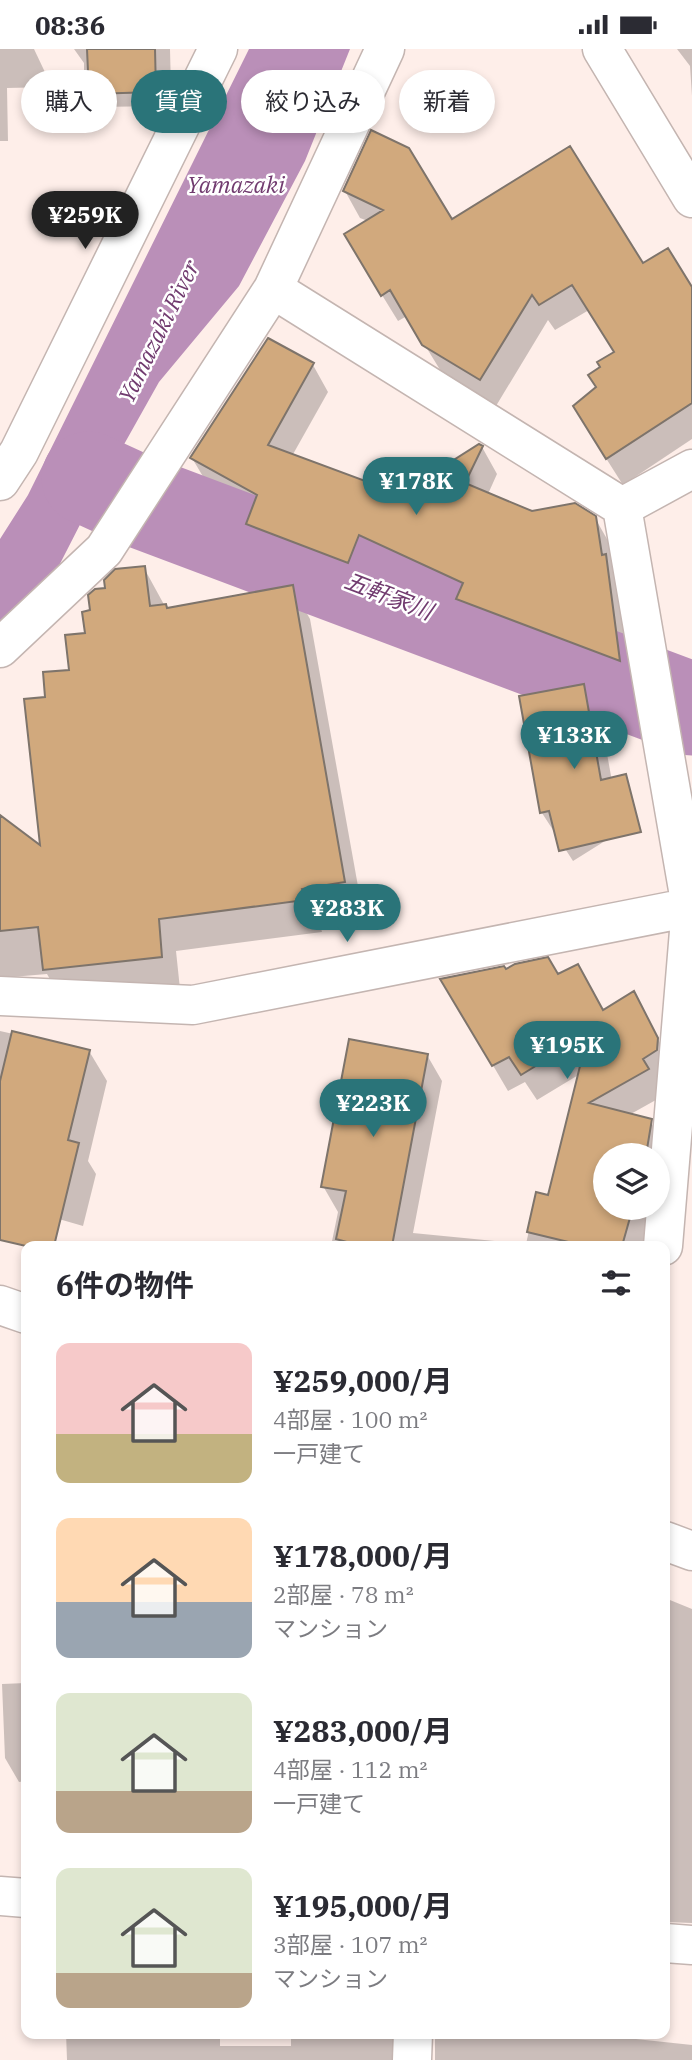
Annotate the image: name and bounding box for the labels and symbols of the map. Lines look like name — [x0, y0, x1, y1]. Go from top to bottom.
water label: Yamazaki — [187, 169, 285, 199]
pin: ¥259K — [36, 191, 134, 251]
water label: Yamazaki River — [111, 254, 206, 407]
pin: ¥178K — [367, 457, 465, 517]
water label: 五軒家川 — [341, 565, 440, 627]
pin: ¥133K — [525, 711, 623, 771]
pin: ¥283K — [298, 885, 396, 944]
pin: ¥195K — [518, 1021, 616, 1081]
pin: ¥223K — [324, 1079, 422, 1139]

